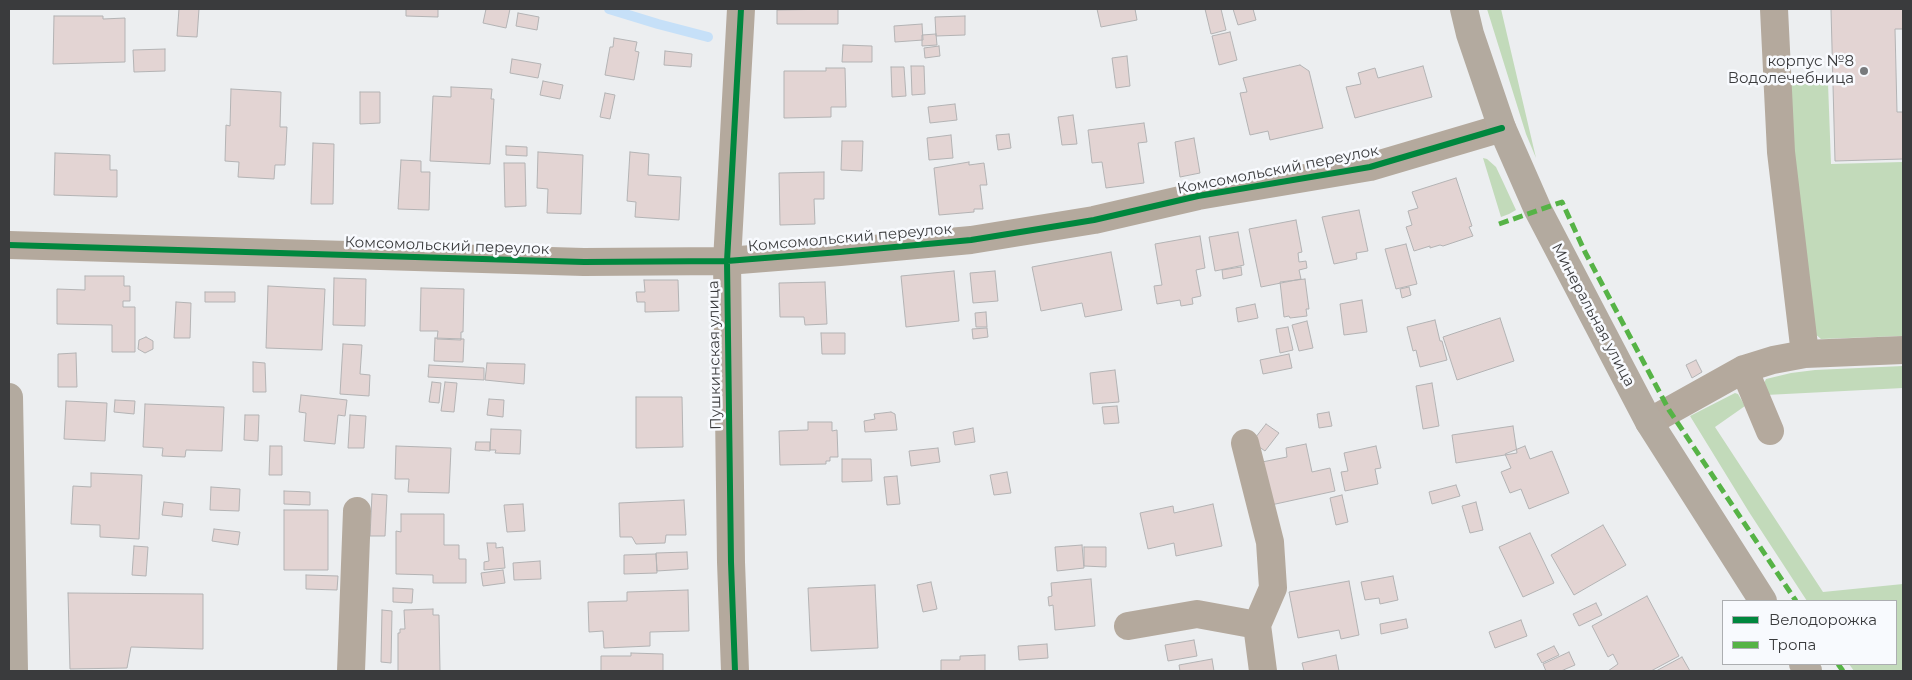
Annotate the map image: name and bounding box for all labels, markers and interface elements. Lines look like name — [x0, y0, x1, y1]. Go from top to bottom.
place label: корпус №8 Водолечебница — [1728, 53, 1854, 88]
marker: корпус №8 Водолечебница — [1858, 65, 1870, 77]
street label: Комсомольский переулок — [1176, 142, 1380, 198]
street label: Комсомольский переулок — [747, 220, 953, 256]
street label: Комсомольский переулок — [344, 233, 550, 259]
street label: Минеральная улица — [1548, 240, 1638, 390]
street label: Пушкинская улица — [705, 280, 725, 430]
legend — [1722, 600, 1897, 665]
text: Велодорожка — [1769, 610, 1877, 629]
text: Тропа — [1769, 635, 1816, 654]

